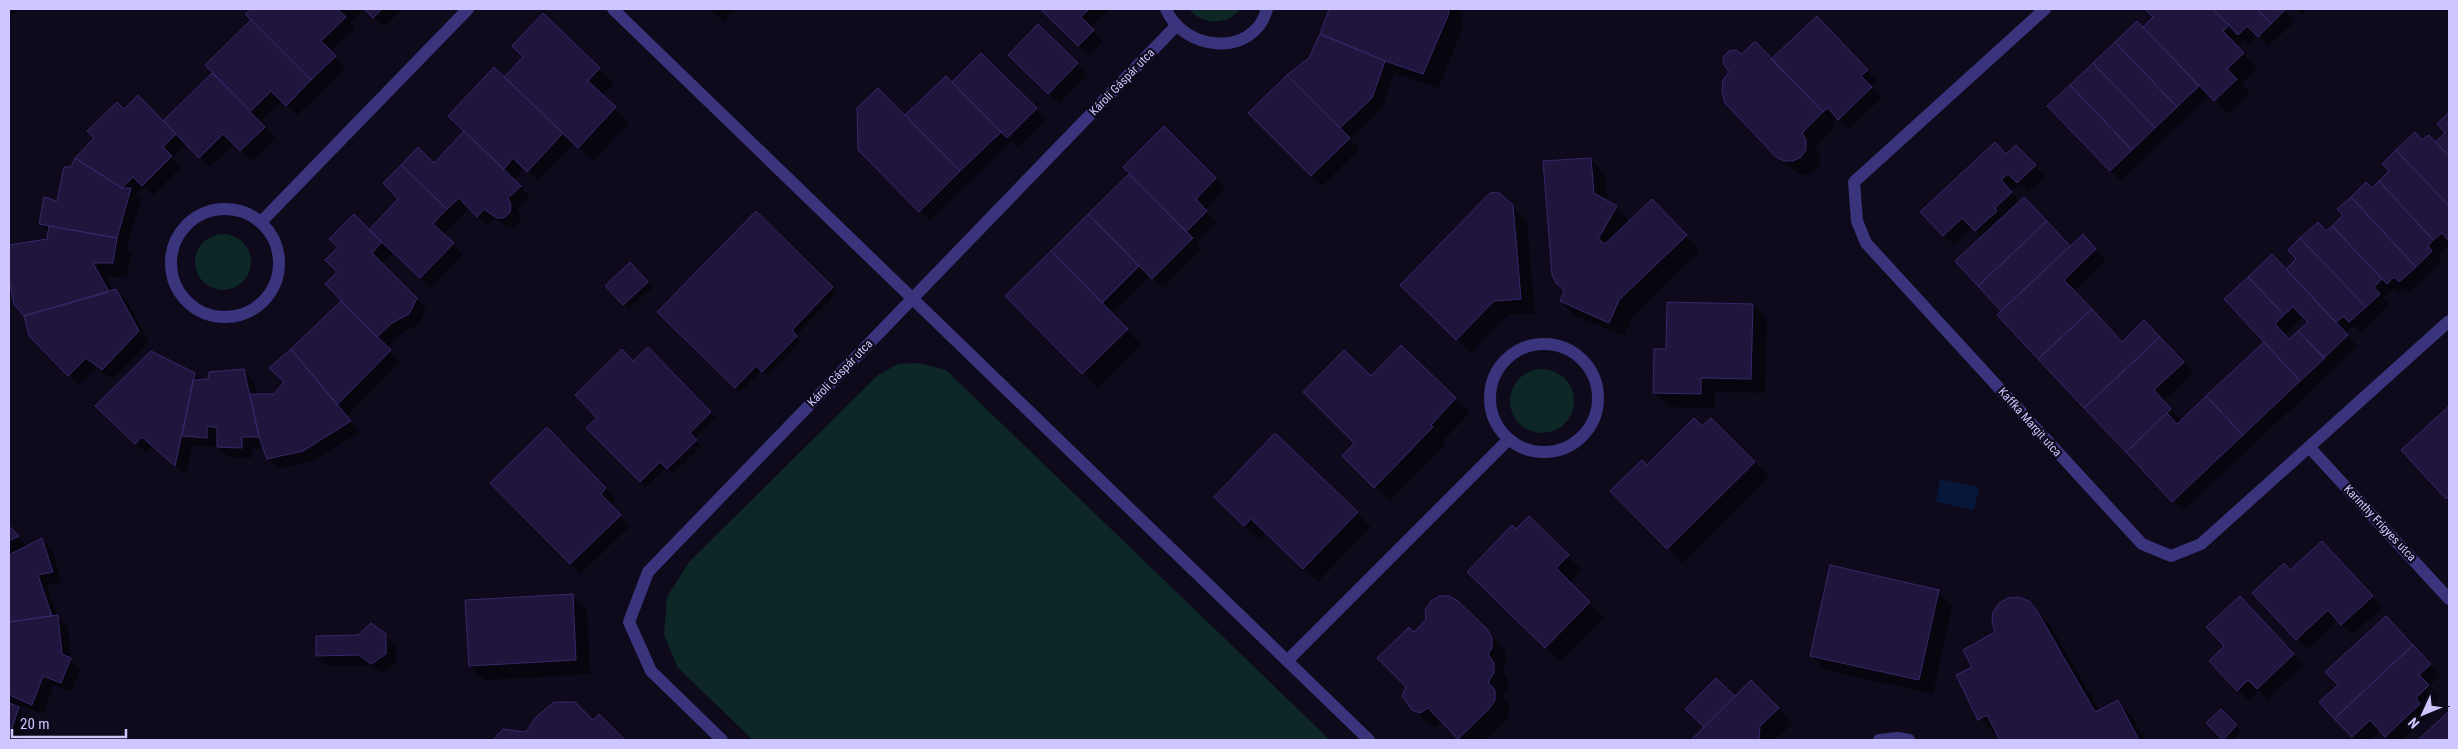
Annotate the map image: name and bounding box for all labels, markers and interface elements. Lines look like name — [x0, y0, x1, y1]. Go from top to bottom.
street label: Károli Gáspár utca — [1087, 46, 1157, 118]
street label: Károli Gáspár utca — [805, 337, 875, 409]
street label: Kaffka Margit utca — [1995, 385, 2065, 459]
street label: Karinthy Frigyes utca — [2341, 482, 2419, 564]
north arrow — [2398, 689, 2448, 739]
scale bar — [12, 706, 126, 738]
text: N — [2405, 714, 2422, 732]
text: 20 m — [20, 715, 50, 733]

